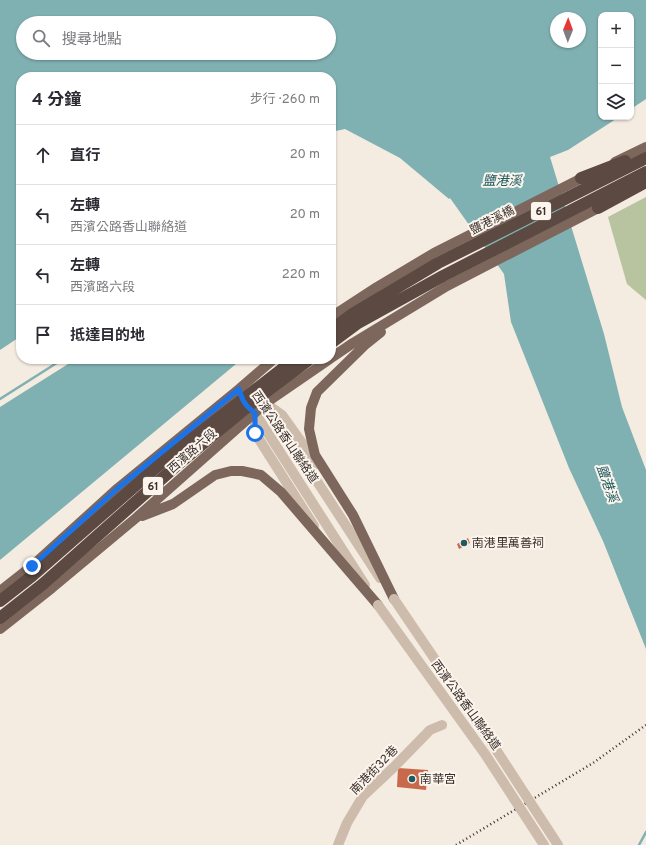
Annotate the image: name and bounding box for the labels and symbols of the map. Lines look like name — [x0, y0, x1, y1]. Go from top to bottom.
north arrow — [550, 12, 586, 48]
water label: 鹽港溪 — [482, 174, 523, 190]
road number: 61 — [531, 202, 551, 220]
street label: 鹽港溪橋 — [467, 203, 517, 239]
street label: 西濱公路香山聯絡道 — [247, 388, 321, 487]
route start — [246, 424, 264, 442]
street label: 西濱路六段 — [165, 426, 221, 477]
water label: 鹽港溪 — [592, 463, 621, 507]
road number: 61 — [143, 477, 163, 495]
place label: 南港里萬善祠 — [472, 536, 544, 552]
marker: 南港里萬善祠 — [459, 538, 469, 548]
route end — [23, 557, 41, 575]
street label: 西濱公路香山聯絡道 — [427, 657, 503, 754]
street label: 南港街32巷 — [347, 743, 402, 799]
place label: 南華宮 — [420, 772, 456, 788]
marker: 南華宮 — [407, 774, 417, 784]

